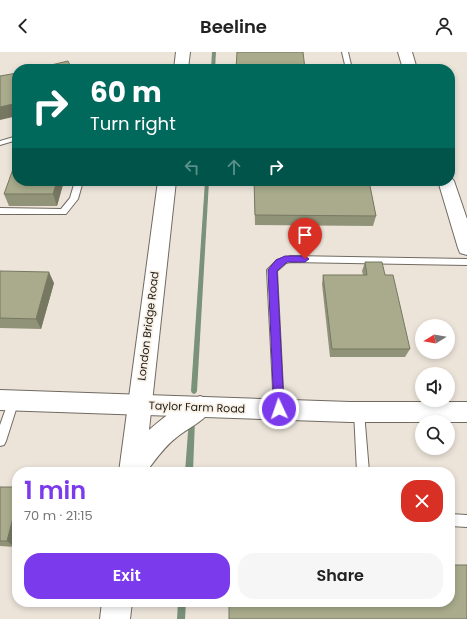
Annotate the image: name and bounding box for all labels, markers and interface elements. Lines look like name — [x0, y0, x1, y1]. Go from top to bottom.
text: Beeline — [200, 14, 267, 39]
icon: back — [12, 15, 34, 37]
icon: person — [433, 15, 455, 37]
text: 60 m — [90, 73, 162, 112]
icon: right — [24, 80, 76, 132]
text: Turn right — [90, 111, 176, 136]
icon: left — [181, 156, 203, 178]
icon: ahead — [223, 156, 245, 178]
icon: right — [265, 156, 287, 178]
pin — [288, 218, 322, 259]
icon: arrive — [294, 224, 316, 246]
street label: London Bridge Road — [133, 270, 163, 382]
north arrow — [415, 319, 455, 359]
map controls — [415, 319, 455, 455]
button: sound — [415, 367, 455, 407]
position arrow — [258, 388, 300, 430]
street label: Taylor Farm Road — [149, 397, 245, 417]
button: search — [415, 415, 455, 455]
text: 1 min — [24, 474, 86, 507]
button: close — [401, 480, 443, 522]
text: 70 m · 21:15 — [24, 506, 93, 525]
button: Exit — [24, 553, 230, 599]
button: Share — [238, 553, 443, 599]

